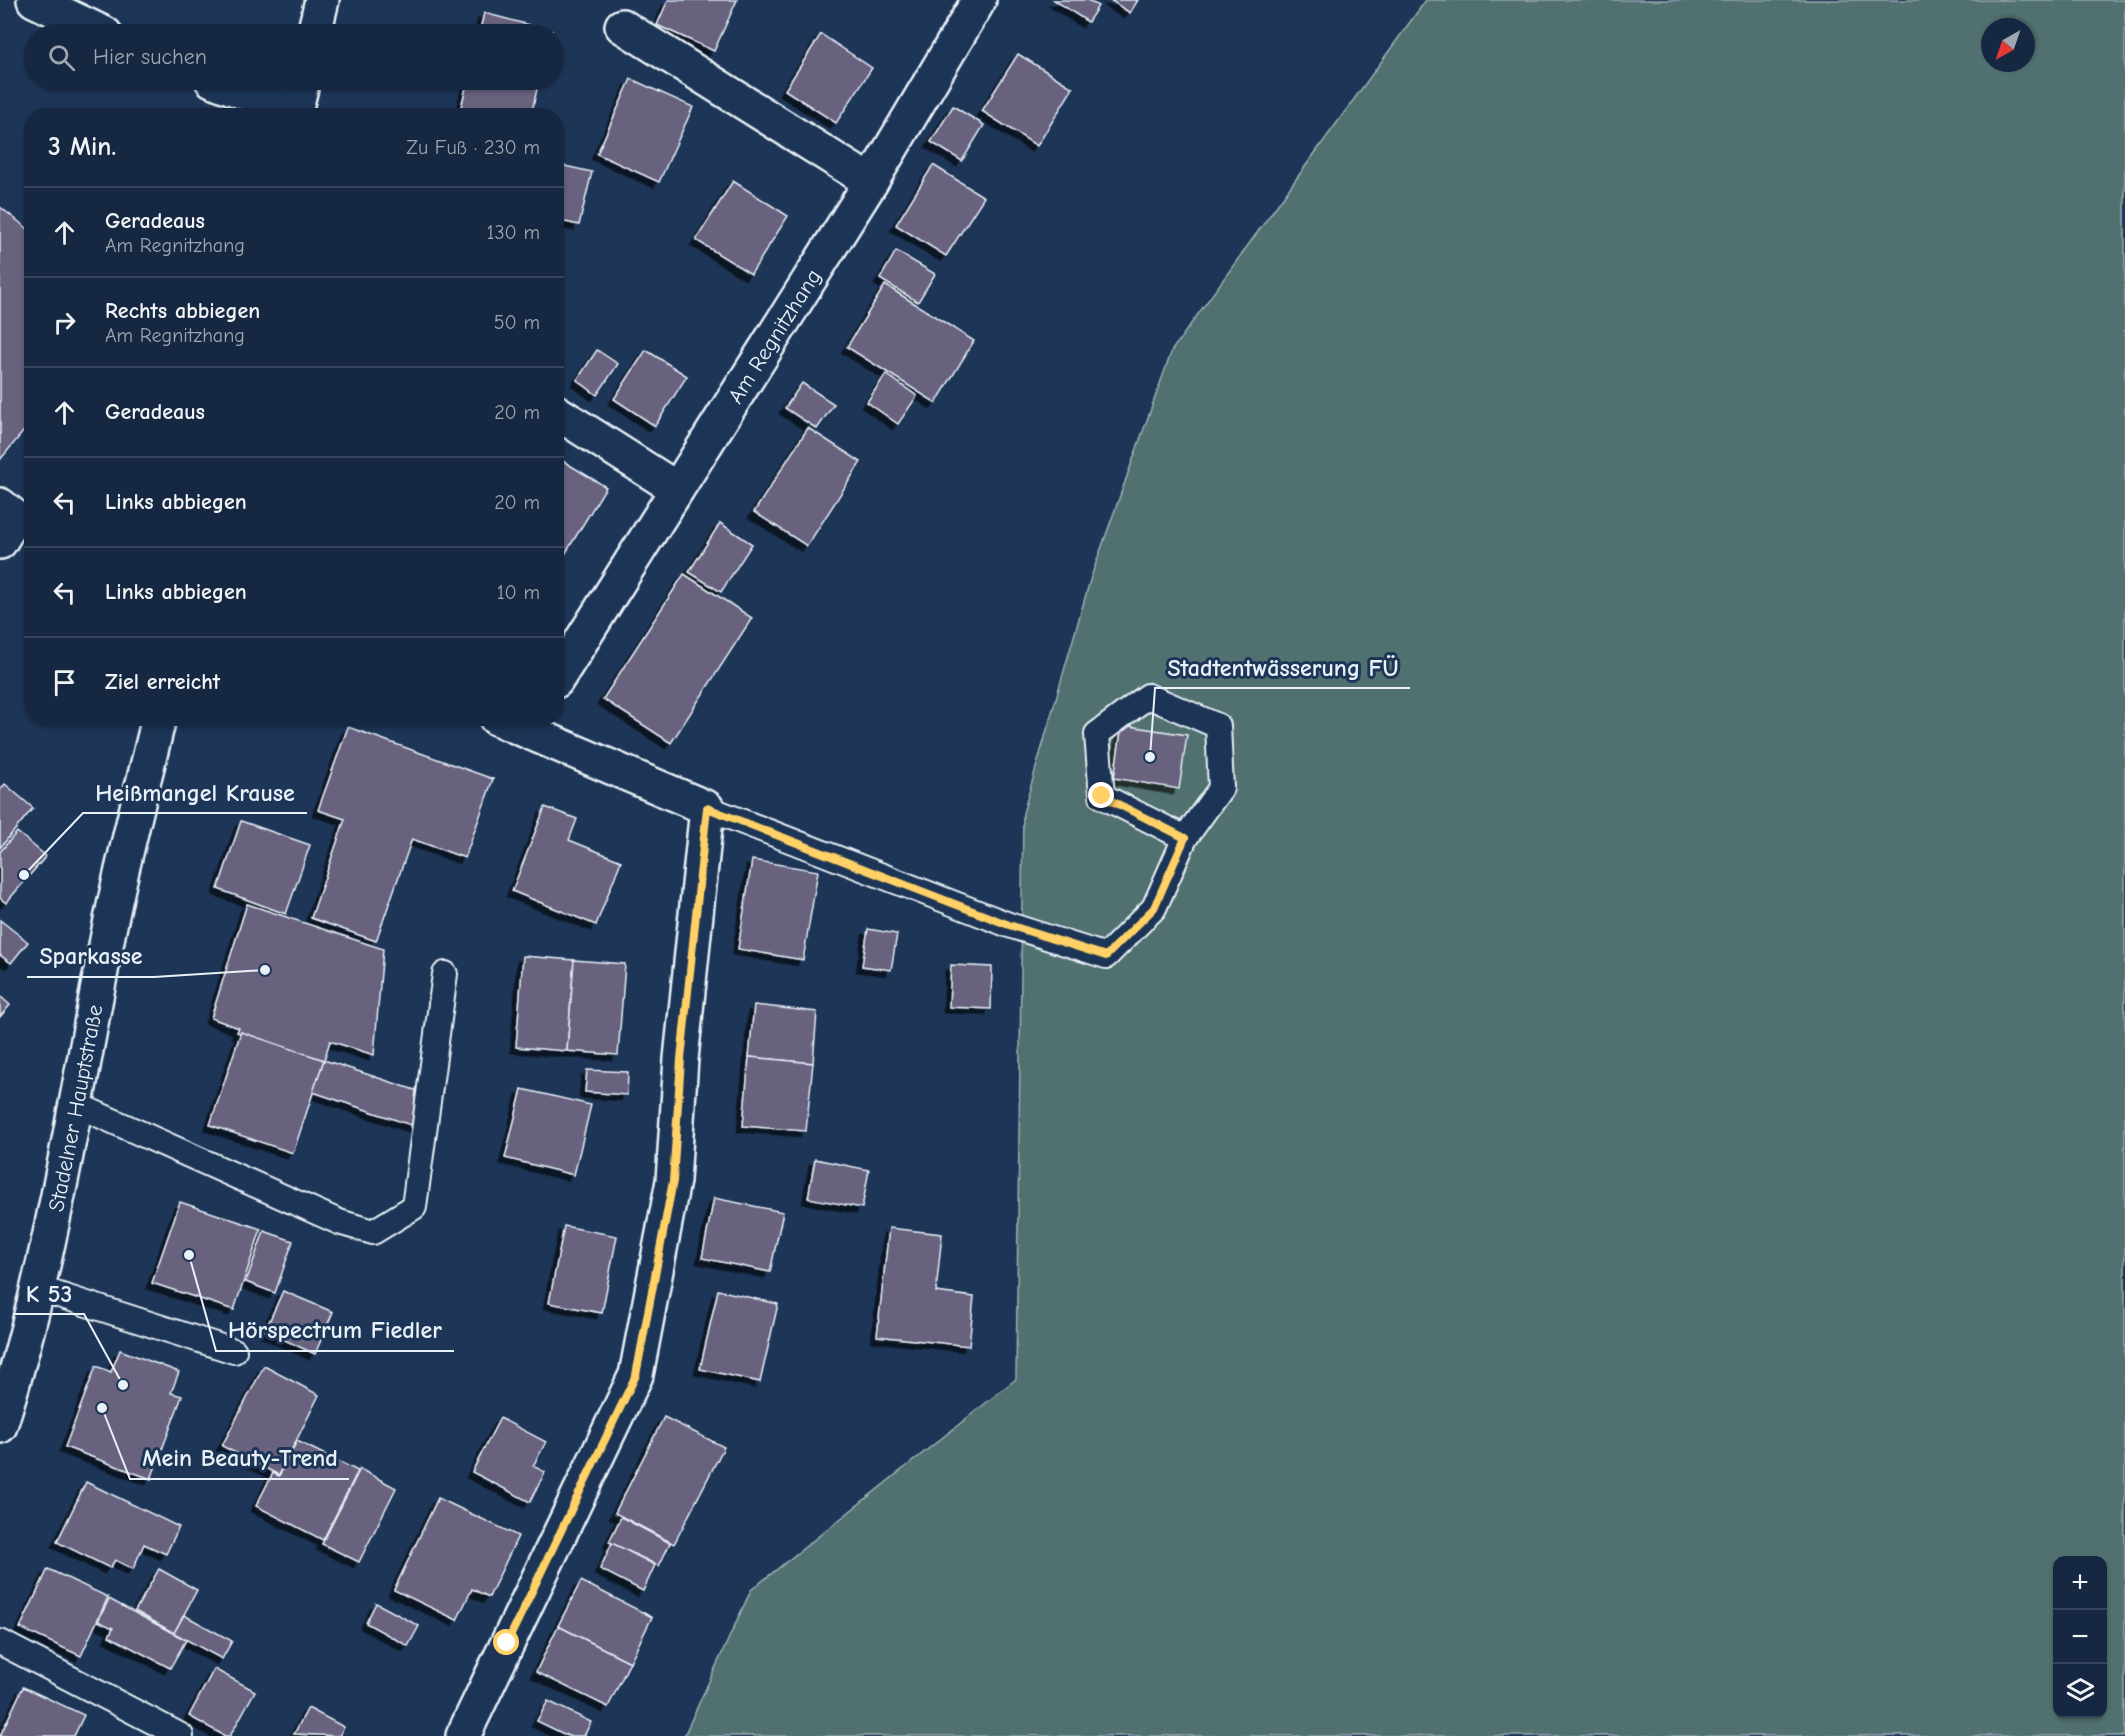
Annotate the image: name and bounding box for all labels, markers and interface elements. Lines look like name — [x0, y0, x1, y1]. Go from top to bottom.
north arrow — [1981, 18, 2035, 72]
search box — [24, 24, 564, 90]
icon: search — [45, 41, 78, 74]
text: Hier suchen — [93, 44, 207, 70]
text: 3 Min. — [48, 132, 116, 162]
text: Zu Fuß · 230 m — [406, 136, 540, 159]
text: Geradeaus — [105, 208, 205, 234]
icon: ahead — [48, 216, 81, 249]
text: 130 m — [487, 221, 540, 244]
text: Am Regnitzhang — [105, 234, 245, 257]
street label: Am Regnitzhang — [723, 264, 827, 409]
text: Rechts abbiegen — [105, 298, 260, 324]
icon: right — [48, 306, 81, 339]
text: 50 m — [494, 311, 540, 334]
text: Am Regnitzhang — [105, 324, 245, 347]
icon: ahead — [48, 396, 81, 429]
text: Geradeaus — [105, 399, 205, 425]
text: 20 m — [494, 401, 540, 424]
icon: left — [48, 486, 81, 519]
text: Links abbiegen — [105, 489, 247, 515]
text: 20 m — [494, 491, 540, 514]
icon: left — [48, 576, 81, 609]
text: Links abbiegen — [105, 579, 247, 605]
text: 10 m — [497, 581, 540, 604]
callout: Stadtentwässerung FÜ — [1155, 646, 1410, 688]
text: Stadtentwässerung FÜ — [1167, 654, 1399, 682]
icon: arrive — [48, 666, 81, 699]
text: Ziel erreicht — [105, 669, 220, 695]
callout: Heißmangel Krause — [83, 771, 307, 813]
text: Heißmangel Krause — [95, 779, 295, 807]
route end — [1088, 782, 1114, 808]
callout: Sparkasse — [27, 935, 154, 977]
text: Sparkasse — [39, 942, 143, 970]
street label: Stadelner Hauptstraße — [43, 1002, 108, 1214]
callout: K 53 — [13, 1272, 84, 1314]
text: K 53 — [26, 1280, 72, 1308]
callout: Hörspectrum Fiedler — [216, 1309, 454, 1351]
text: Hörspectrum Fiedler — [228, 1316, 442, 1344]
callout: Mein Beauty-Trend — [130, 1437, 349, 1479]
text: Mein Beauty-Trend — [142, 1444, 338, 1472]
map controls — [2053, 1556, 2107, 1718]
button: + — [2053, 1556, 2107, 1610]
button: − — [2053, 1610, 2107, 1664]
route start — [493, 1629, 519, 1655]
button: layers — [2053, 1664, 2107, 1718]

